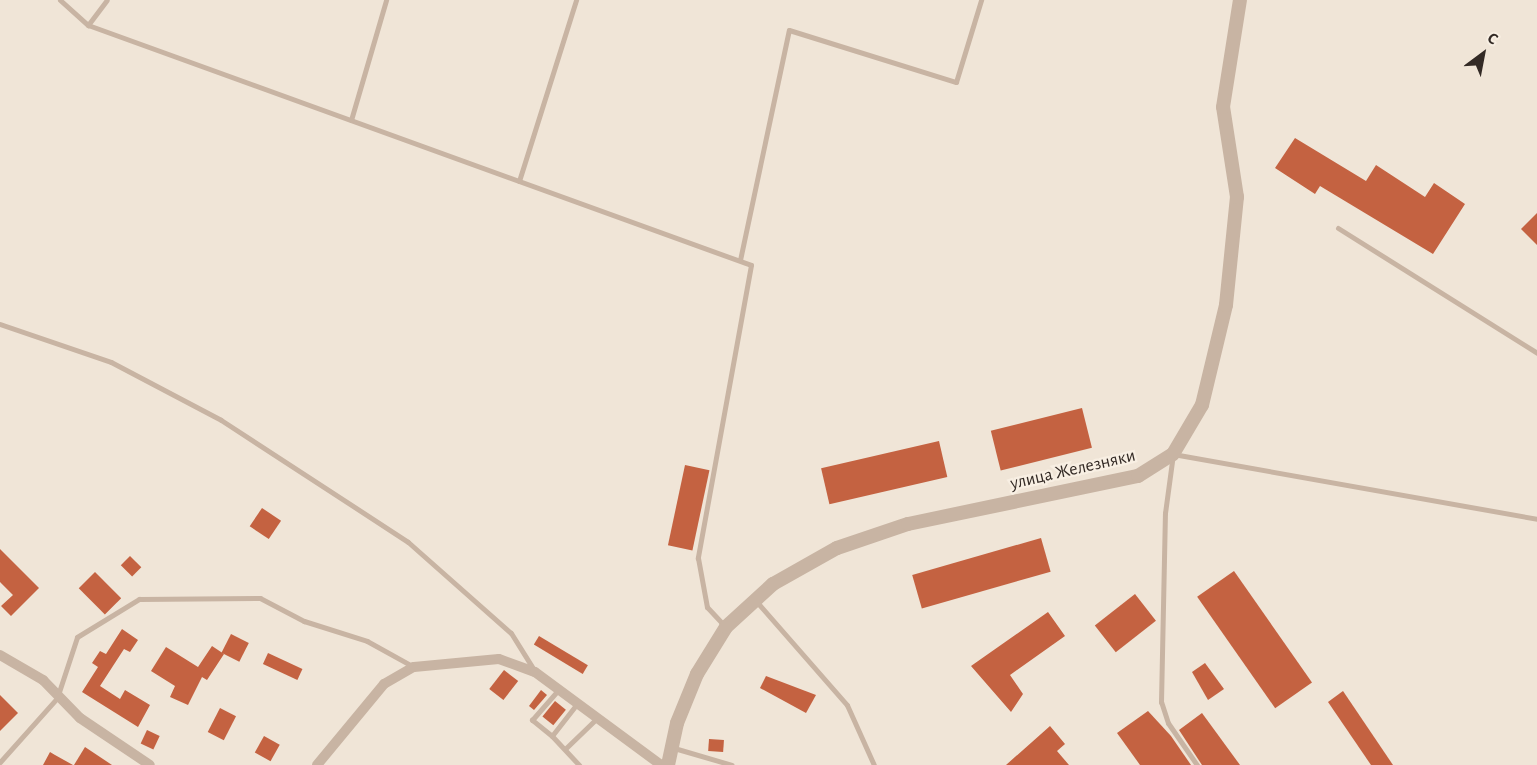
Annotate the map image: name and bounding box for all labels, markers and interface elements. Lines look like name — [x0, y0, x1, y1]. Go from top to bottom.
north arrow — [1453, 24, 1513, 84]
text: С — [1485, 30, 1501, 48]
street label: улица Железняки — [1008, 445, 1138, 495]

